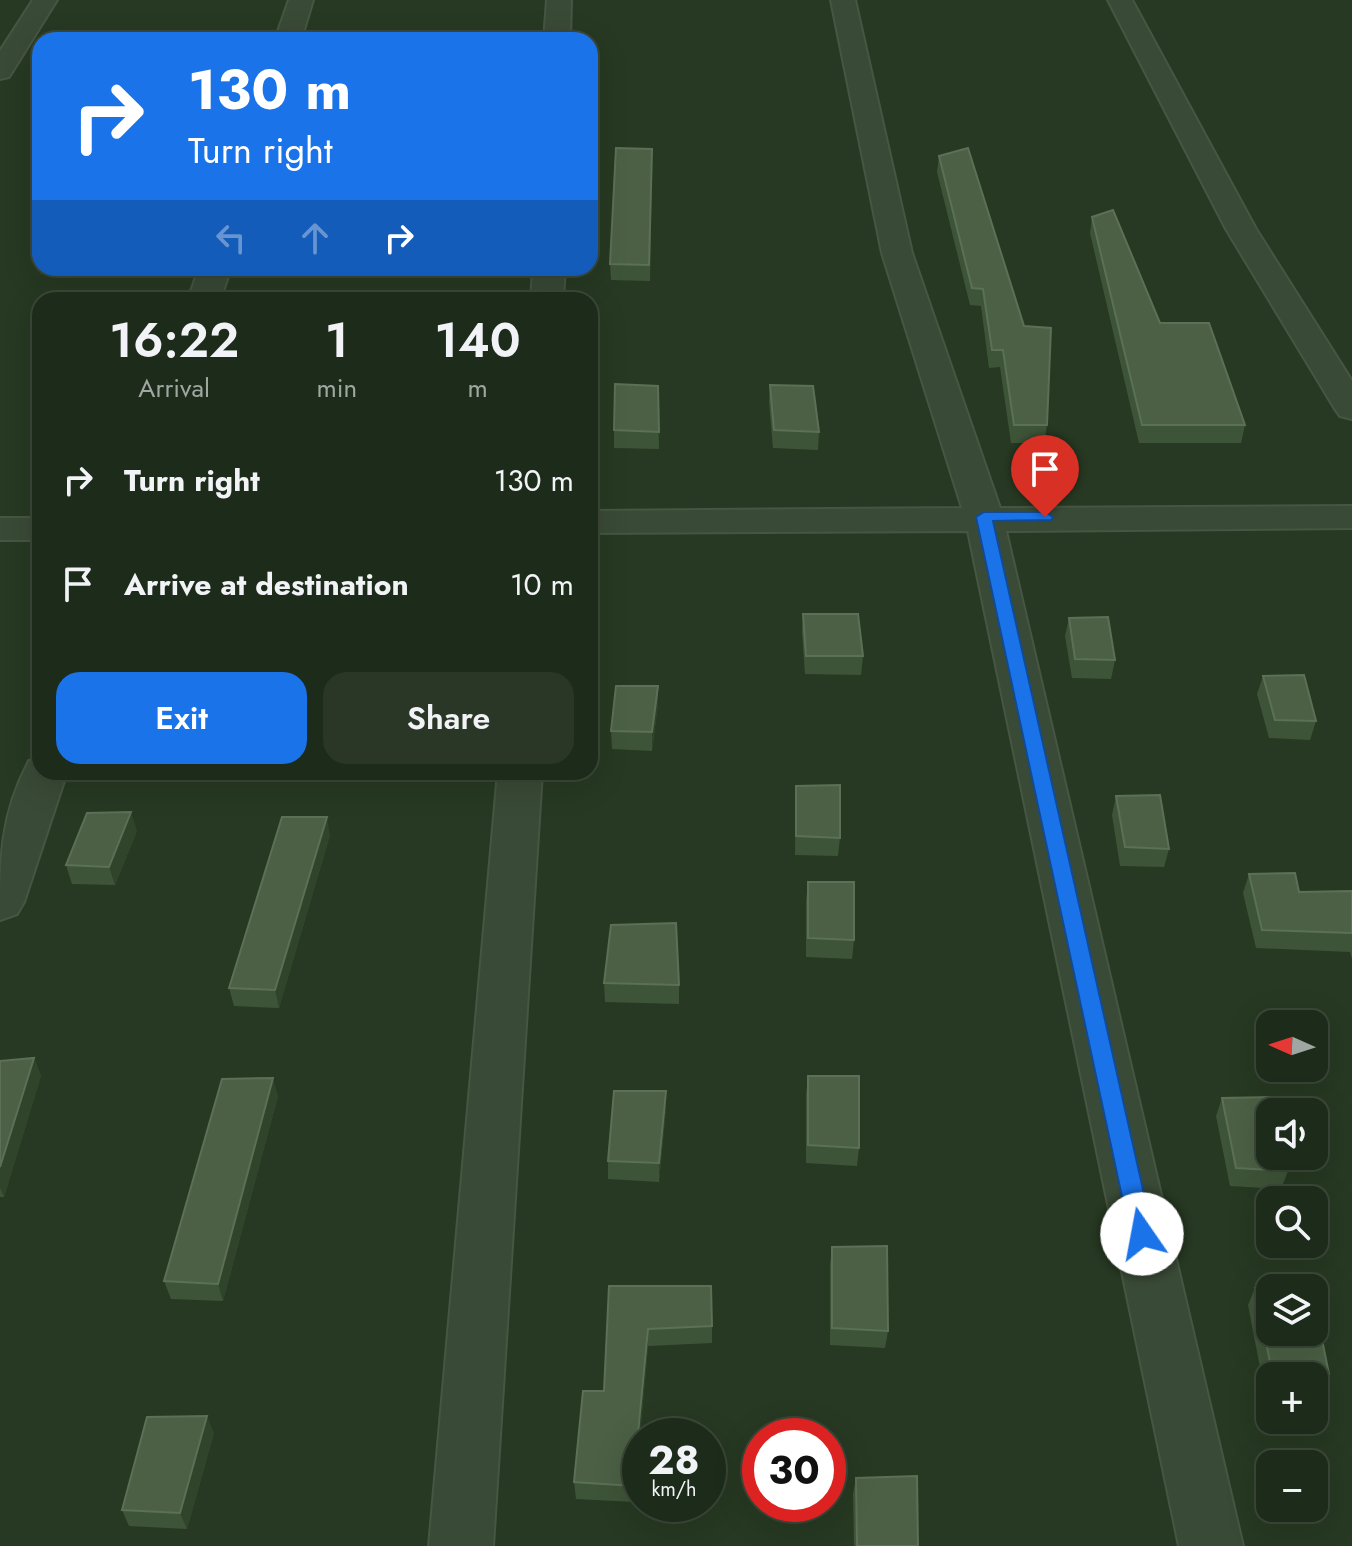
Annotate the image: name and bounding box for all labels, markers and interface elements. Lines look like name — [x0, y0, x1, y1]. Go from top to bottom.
text: 130 m — [188, 49, 351, 130]
icon: right — [56, 64, 160, 168]
text: Turn right — [188, 124, 333, 176]
icon: left — [209, 216, 253, 260]
icon: ahead — [293, 216, 337, 260]
icon: right — [377, 216, 421, 260]
text: 16:22 — [109, 306, 239, 375]
text: 1 — [325, 306, 349, 375]
text: 140 — [434, 306, 521, 375]
text: Arrival — [138, 369, 210, 407]
text: min — [316, 369, 357, 407]
text: m — [467, 369, 488, 407]
pin — [1011, 435, 1079, 517]
icon: arrive — [1023, 447, 1067, 491]
icon: right — [56, 458, 100, 502]
text: Turn right — [124, 459, 260, 502]
text: 130 m — [494, 459, 574, 502]
icon: arrive — [56, 562, 100, 606]
text: Arrive at destination — [124, 563, 409, 606]
text: 10 m — [510, 563, 574, 606]
button: Exit — [56, 672, 307, 764]
button: Share — [323, 672, 574, 764]
north arrow — [1256, 1010, 1328, 1082]
map controls — [1256, 1010, 1328, 1522]
button: sound — [1256, 1098, 1328, 1170]
button: search — [1256, 1186, 1328, 1258]
position arrow — [1100, 1192, 1184, 1276]
button: layers — [1256, 1274, 1328, 1346]
button: + — [1256, 1362, 1328, 1434]
speed limit sign: 30 — [742, 1418, 846, 1522]
text: 28 — [648, 1431, 700, 1489]
button: − — [1256, 1450, 1328, 1522]
text: km/h — [651, 1475, 697, 1504]

